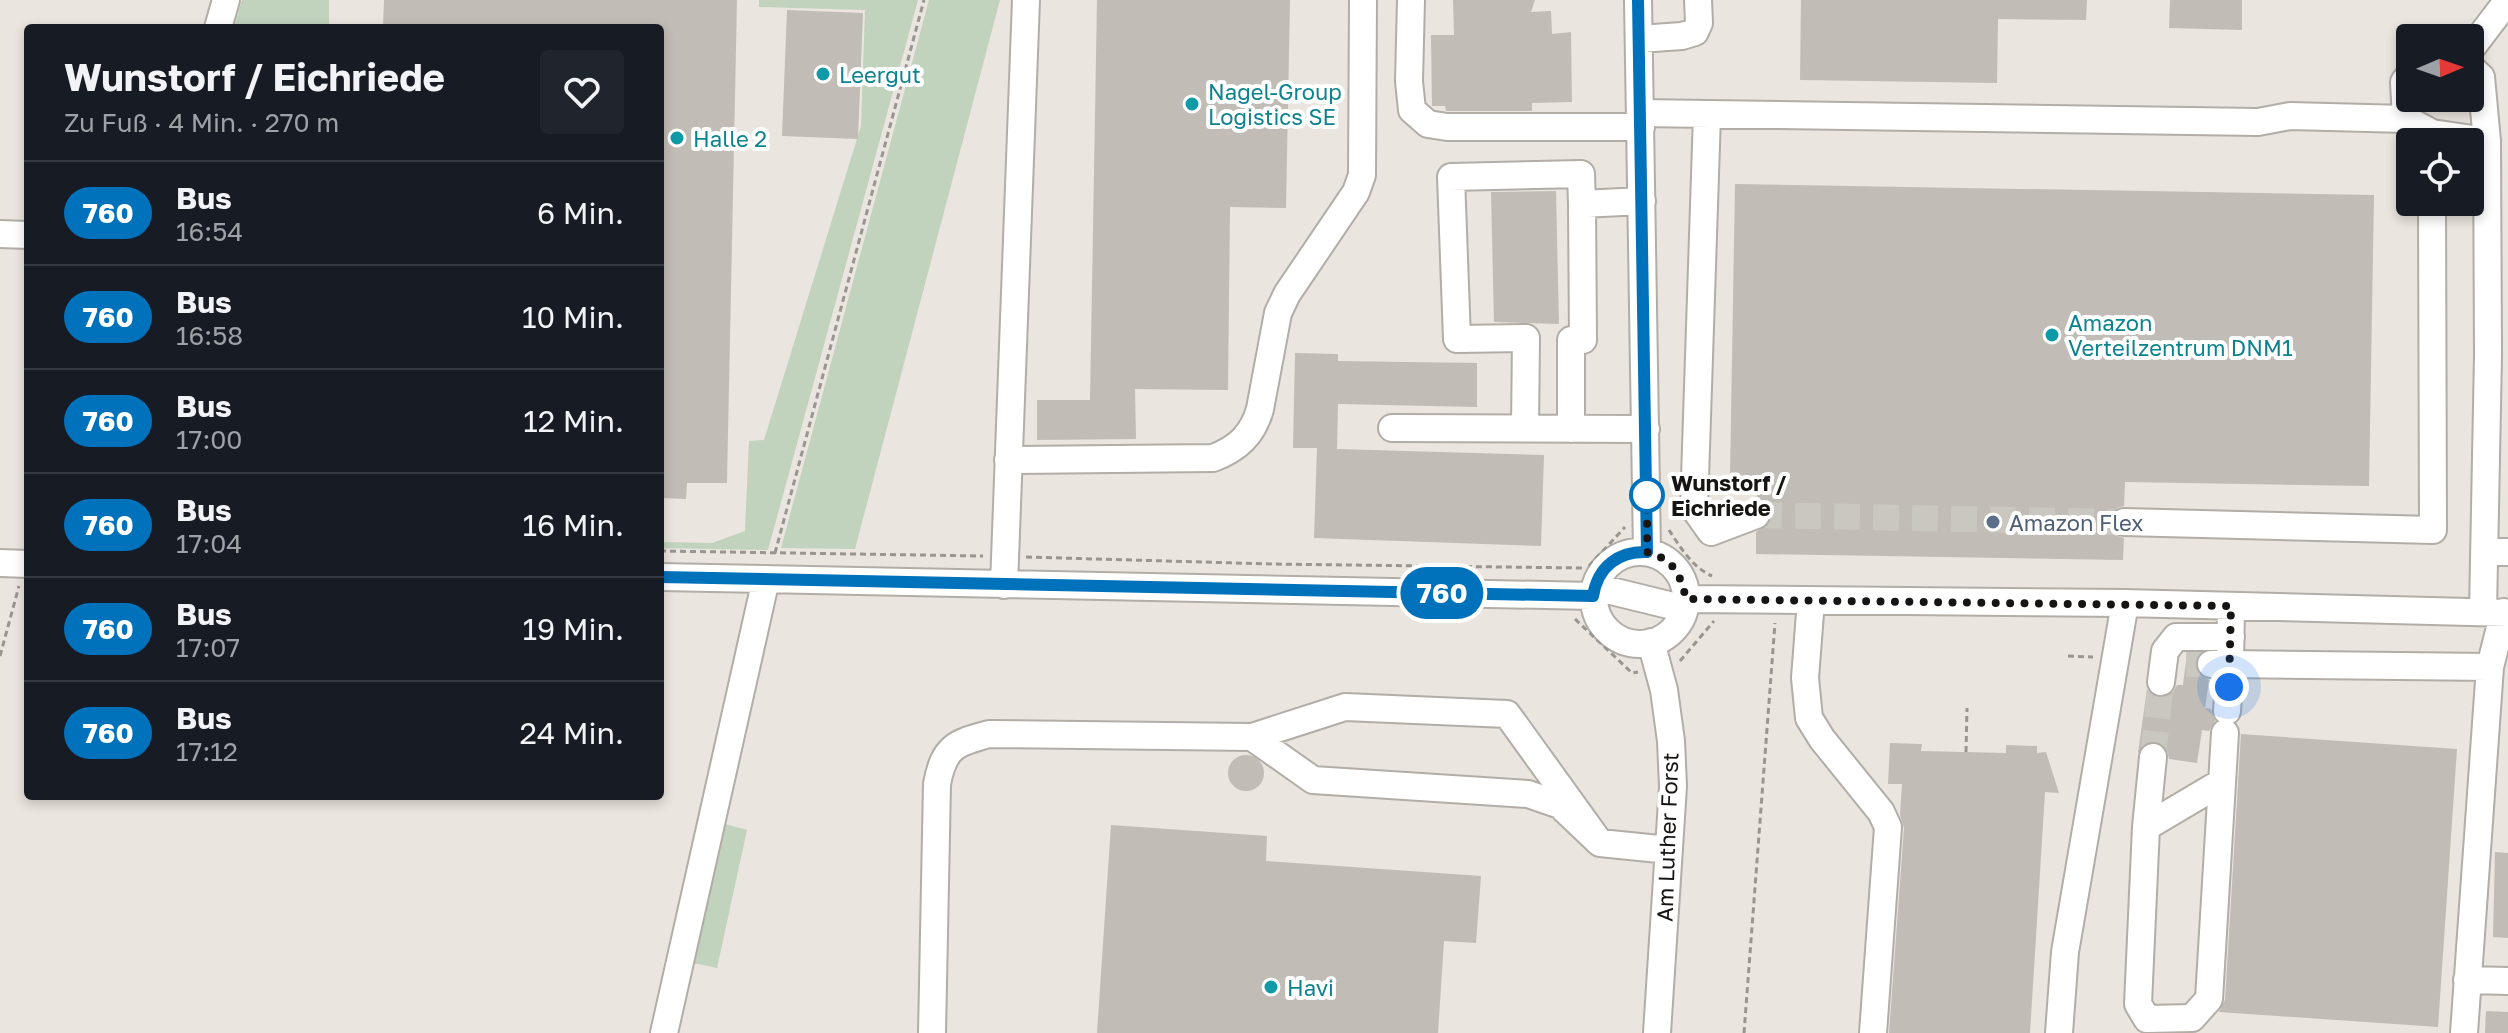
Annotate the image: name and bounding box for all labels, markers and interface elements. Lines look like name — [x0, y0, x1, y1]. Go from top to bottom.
north arrow — [2396, 24, 2484, 112]
map controls — [2396, 24, 2484, 216]
button: heart — [540, 50, 624, 134]
text: Wunstorf / Eichriede — [64, 54, 445, 99]
place label: Leergut — [839, 61, 921, 88]
marker: Leergut — [814, 65, 832, 83]
place label: Nagel-Group Logistics SE — [1208, 78, 1342, 130]
marker: Nagel-Group Logistics SE — [1183, 95, 1201, 113]
text: Zu Fuß · 4 Min. · 270 m — [64, 107, 339, 138]
place label: Halle 2 — [693, 125, 767, 152]
button: locate — [2396, 128, 2484, 216]
marker: Halle 2 — [668, 129, 686, 147]
text: Bus — [176, 180, 232, 216]
text: 6 Min. — [537, 195, 624, 231]
text: 760 — [82, 196, 134, 229]
text: 16:54 — [176, 216, 243, 247]
text: Bus — [176, 284, 232, 320]
text: 10 Min. — [522, 299, 624, 335]
text: 760 — [82, 300, 134, 333]
place label: Amazon Verteilzentrum DNM1 — [2068, 309, 2293, 361]
text: 16:58 — [176, 320, 243, 351]
marker: Amazon Verteilzentrum DNM1 — [2043, 326, 2061, 344]
text: Bus — [176, 388, 232, 424]
text: 12 Min. — [523, 403, 624, 439]
text: 760 — [82, 404, 134, 437]
text: 17:00 — [176, 424, 242, 455]
place label: Wunstorf / Eichriede — [1671, 469, 1787, 521]
marker: Wunstorf / Eichriede — [1630, 478, 1664, 512]
text: Bus — [176, 492, 232, 528]
text: 16 Min. — [523, 507, 624, 543]
text: 760 — [82, 508, 134, 541]
place label: Amazon Flex — [2009, 509, 2143, 536]
marker: Amazon Flex — [1984, 513, 2002, 531]
text: 17:04 — [176, 528, 242, 559]
line badge: 760 — [1396, 567, 1488, 619]
text: 760 — [1416, 576, 1468, 609]
text: Bus — [176, 596, 232, 632]
text: 19 Min. — [523, 611, 624, 647]
text: 760 — [82, 612, 134, 645]
text: 17:07 — [176, 632, 240, 663]
your location — [2209, 667, 2249, 707]
text: Bus — [176, 700, 232, 736]
text: 24 Min. — [520, 715, 624, 751]
text: 760 — [82, 716, 134, 749]
text: 17:12 — [176, 736, 238, 767]
street label: Am Luther Forst — [1651, 752, 1683, 922]
place label: Havi — [1287, 974, 1334, 1001]
marker: Havi — [1262, 978, 1280, 996]

